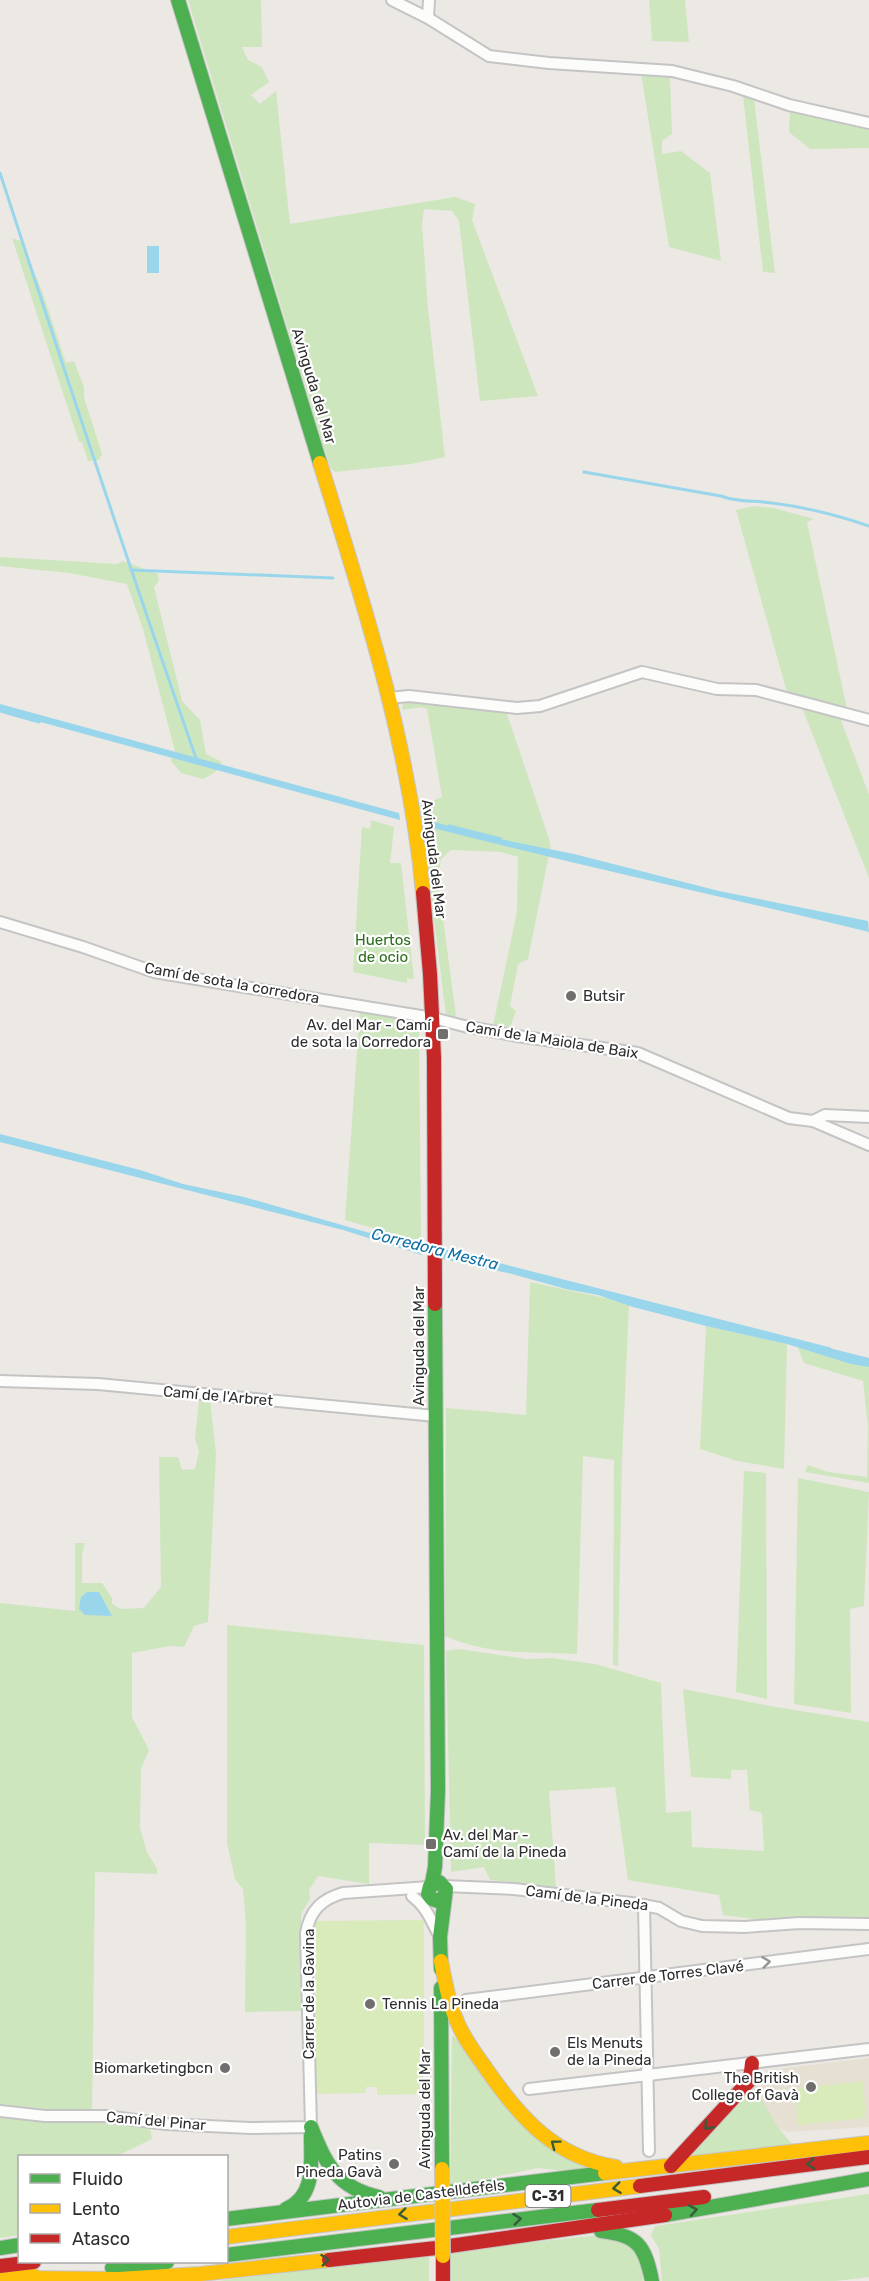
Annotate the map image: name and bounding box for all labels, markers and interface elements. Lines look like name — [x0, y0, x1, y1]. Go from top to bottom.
street label: Avinguda del Mar — [288, 326, 340, 446]
street label: Avinguda del Mar — [418, 798, 450, 920]
park label: Huertos de ocio — [355, 931, 411, 966]
street label: Camí de sota la corredora — [143, 959, 321, 1007]
place label: Butsir — [583, 987, 625, 1005]
marker: Butsir — [564, 989, 578, 1003]
place label: Av. del Mar - Camí de sota la Corredora — [291, 1016, 432, 1051]
street label: Camí de la Maiola de Baix — [464, 1017, 640, 1063]
marker: Av. del Mar - Camí de sota la Corredora — [436, 1027, 450, 1041]
water label: Corredora Mestra — [369, 1224, 501, 1274]
street label: Avinguda del Mar — [410, 1286, 428, 1406]
street label: Camí de l'Arbret — [162, 1382, 274, 1410]
place label: Av. del Mar - Camí de la Pineda — [443, 1826, 566, 1861]
marker: Av. del Mar - Camí de la Pineda — [424, 1837, 438, 1851]
street label: Camí de la Pineda — [525, 1882, 649, 1914]
street label: Carrer de la Gavina — [300, 1928, 318, 2060]
one-way arrow — [762, 1956, 771, 1969]
street label: Carrer de Torres Clavé — [591, 1957, 745, 1993]
place label: Tennis La Pineda — [382, 1995, 499, 2013]
marker: Tennis La Pineda — [363, 1997, 377, 2011]
place label: Els Menuts de la Pineda — [567, 2034, 652, 2069]
marker: Els Menuts de la Pineda — [548, 2045, 562, 2059]
street label: Avinguda del Mar — [416, 2049, 434, 2169]
place label: Biomarketingbcn — [94, 2059, 213, 2077]
marker: Biomarketingbcn — [218, 2061, 232, 2075]
place label: The British College of Gavà — [691, 2069, 799, 2104]
marker: The British College of Gavà — [804, 2080, 818, 2094]
street label: Camí del Pinar — [105, 2108, 207, 2134]
one-way arrow — [704, 2119, 715, 2130]
one-way arrow — [551, 2141, 562, 2152]
place label: Patins Pineda Gavà — [296, 2146, 382, 2181]
legend — [18, 2155, 228, 2263]
marker: Patins Pineda Gavà — [387, 2157, 401, 2171]
one-way arrow — [806, 2157, 816, 2170]
text: Fluido — [72, 2168, 123, 2190]
street label: Autovia de Castelldefels — [336, 2176, 506, 2214]
one-way arrow — [613, 2181, 622, 2193]
road number: C-31 — [526, 2185, 570, 2207]
text: Lento — [72, 2198, 120, 2220]
one-way arrow — [688, 2204, 698, 2217]
one-way arrow — [398, 2208, 408, 2220]
one-way arrow — [512, 2213, 521, 2226]
text: Atasco — [72, 2228, 130, 2250]
one-way arrow — [320, 2255, 329, 2267]

